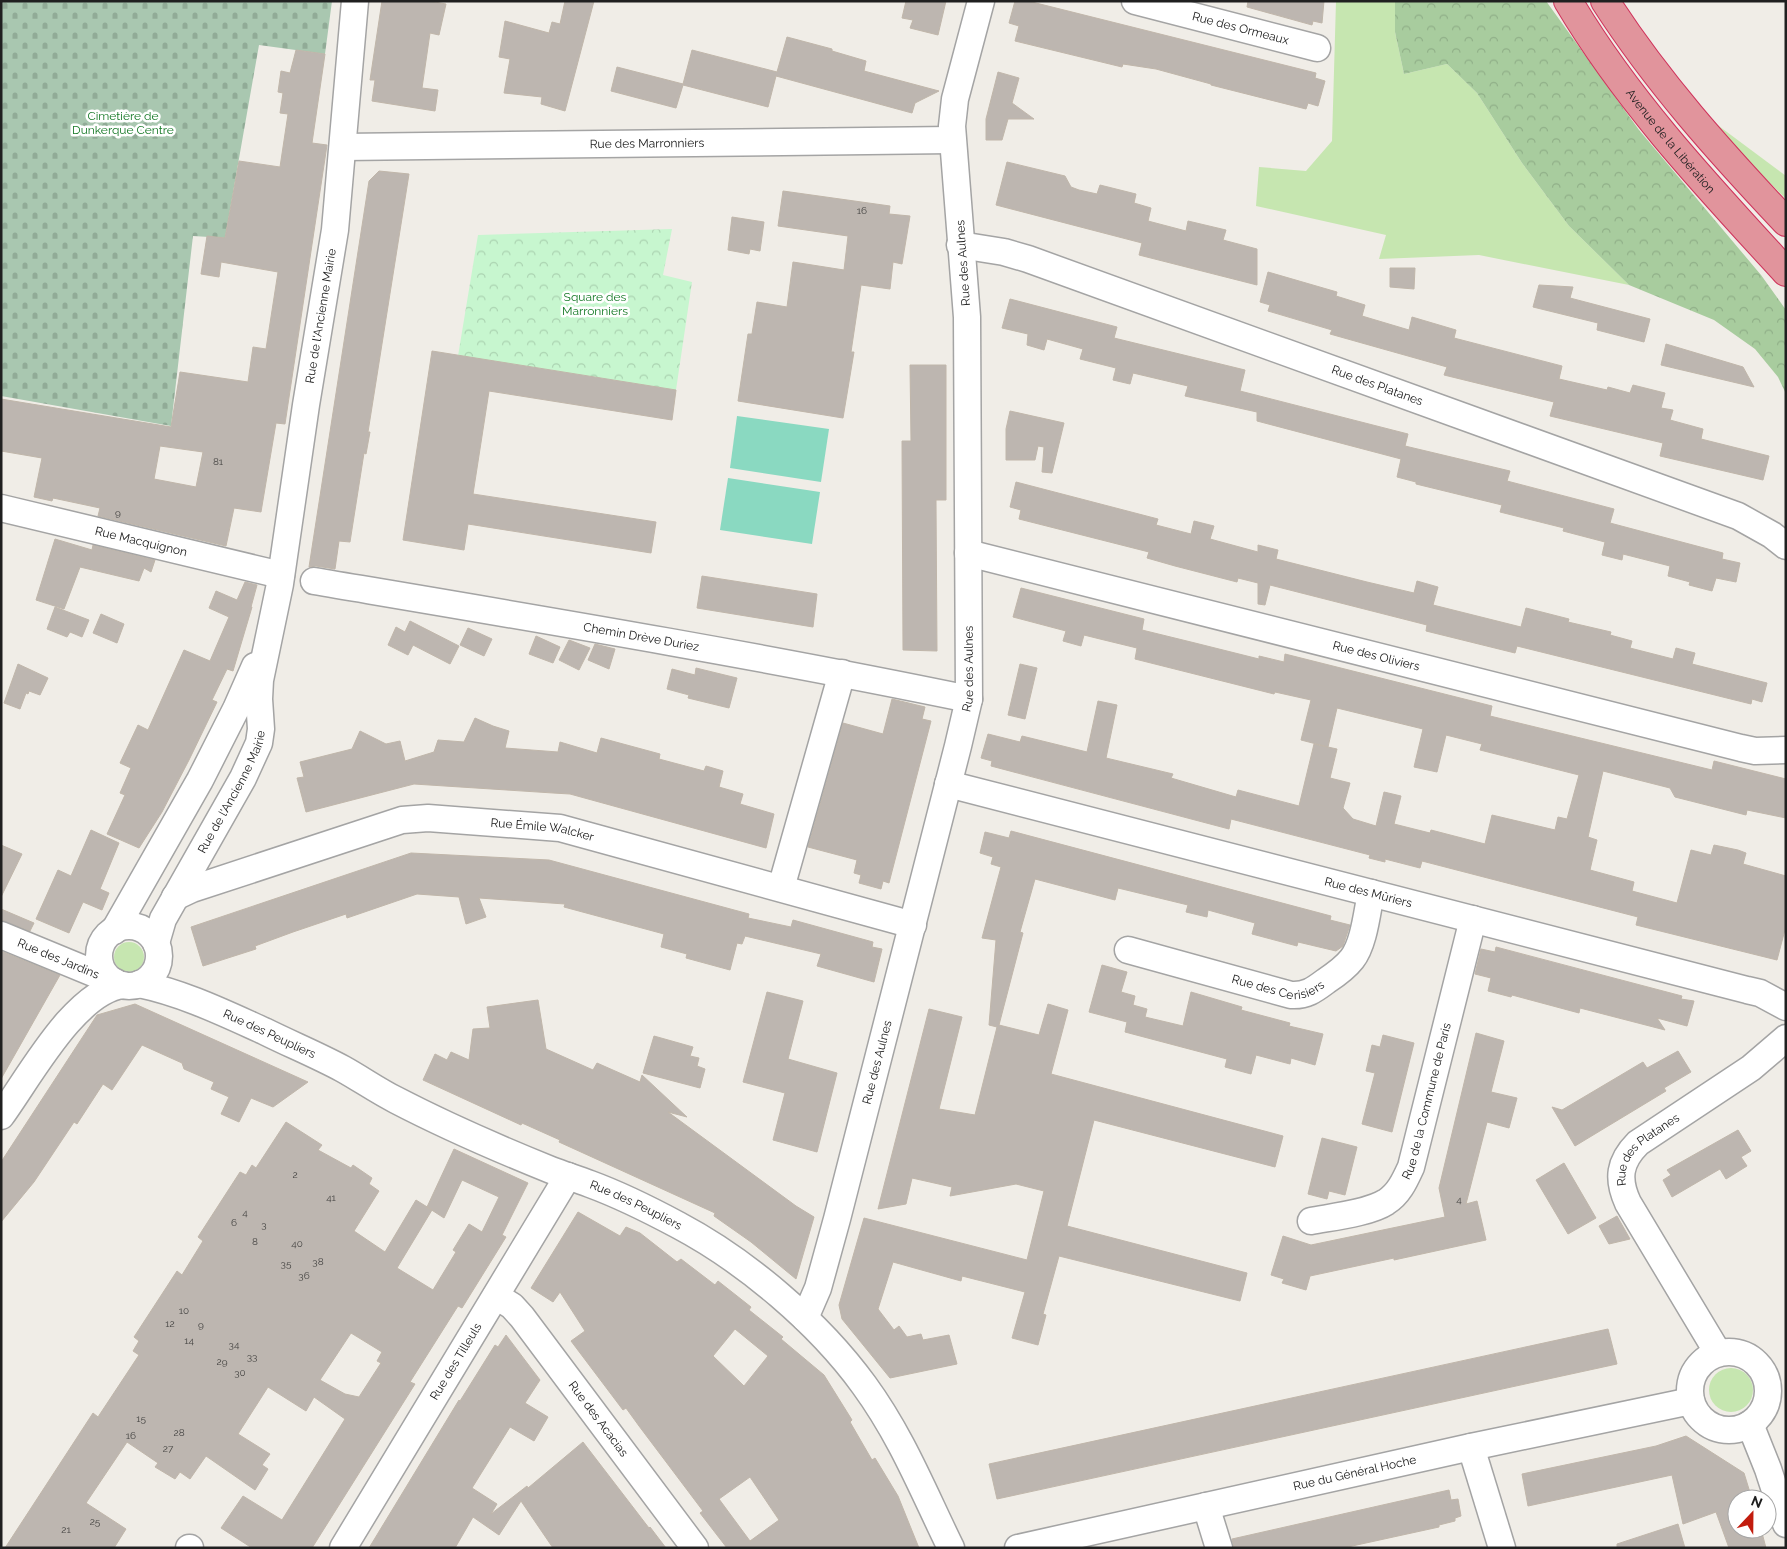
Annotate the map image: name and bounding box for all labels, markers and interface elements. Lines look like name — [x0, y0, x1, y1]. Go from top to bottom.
street label: Rue des Ormeaux — [1191, 9, 1290, 47]
street label: Avenue de la Libération — [1623, 86, 1718, 196]
park label: Cimetière de Dunkerque Centre — [72, 109, 174, 137]
street label: Rue des Marronniers — [590, 136, 704, 151]
house number: 16 — [857, 205, 867, 216]
street label: Rue des Aulnes — [953, 219, 973, 306]
street label: Rue de l'Ancienne Mairie — [303, 248, 339, 384]
park label: Square des Marronniers — [562, 290, 628, 318]
street label: Rue des Platanes — [1330, 363, 1425, 408]
house number: 81 — [213, 456, 224, 467]
house number: 9 — [115, 507, 121, 518]
street label: Rue Macquignon — [94, 524, 189, 559]
street label: Chemin Drève Duriez — [582, 620, 700, 654]
street label: Rue des Aulnes — [959, 625, 976, 713]
street label: Rue des Oliviers — [1331, 638, 1421, 674]
street label: Rue de l'Ancienne Mairie — [195, 730, 268, 856]
street label: Rue Émile Walcker — [490, 816, 596, 844]
street label: Rue des Mûriers — [1323, 874, 1414, 910]
street label: Rue des Jardins — [15, 936, 101, 982]
street label: Rue des Cerisiers — [1230, 972, 1327, 1002]
street label: Rue des Peupliers — [221, 1007, 318, 1061]
street label: Rue des Aulnes — [860, 1019, 895, 1106]
street label: Rue de la Commune de Paris — [1399, 1021, 1454, 1182]
street label: Rue des Platanes — [1614, 1110, 1682, 1187]
house number: 2 — [292, 1169, 298, 1180]
street label: Rue des Peupliers — [588, 1178, 685, 1233]
house number: 41 — [326, 1192, 337, 1203]
house number: 4 — [1456, 1194, 1462, 1205]
house number: 4 — [242, 1207, 248, 1218]
house number: 6 — [231, 1217, 237, 1228]
house number: 3 — [261, 1219, 267, 1230]
house number: 8 — [252, 1236, 258, 1247]
house number: 40 — [291, 1238, 303, 1249]
house number: 38 — [312, 1256, 324, 1267]
house number: 35 — [281, 1258, 292, 1269]
house number: 36 — [298, 1270, 310, 1281]
house number: 10 — [179, 1305, 189, 1316]
house number: 12 — [165, 1318, 175, 1329]
house number: 9 — [198, 1319, 204, 1330]
street label: Rue des Tilleuls — [427, 1320, 485, 1403]
house number: 14 — [184, 1335, 194, 1346]
house number: 34 — [229, 1339, 240, 1350]
house number: 33 — [247, 1351, 257, 1362]
house number: 29 — [216, 1356, 228, 1367]
house number: 30 — [234, 1367, 246, 1378]
street label: Rue des Acacias — [566, 1378, 631, 1460]
house number: 15 — [136, 1413, 146, 1424]
house number: 28 — [173, 1427, 185, 1438]
house number: 16 — [126, 1430, 136, 1441]
house number: 27 — [163, 1443, 174, 1454]
street label: Rue du Général Hoche — [1292, 1452, 1418, 1493]
north arrow — [1727, 1489, 1777, 1539]
text: N — [1749, 1493, 1765, 1511]
house number: 25 — [90, 1516, 101, 1527]
house number: 21 — [61, 1524, 71, 1535]

